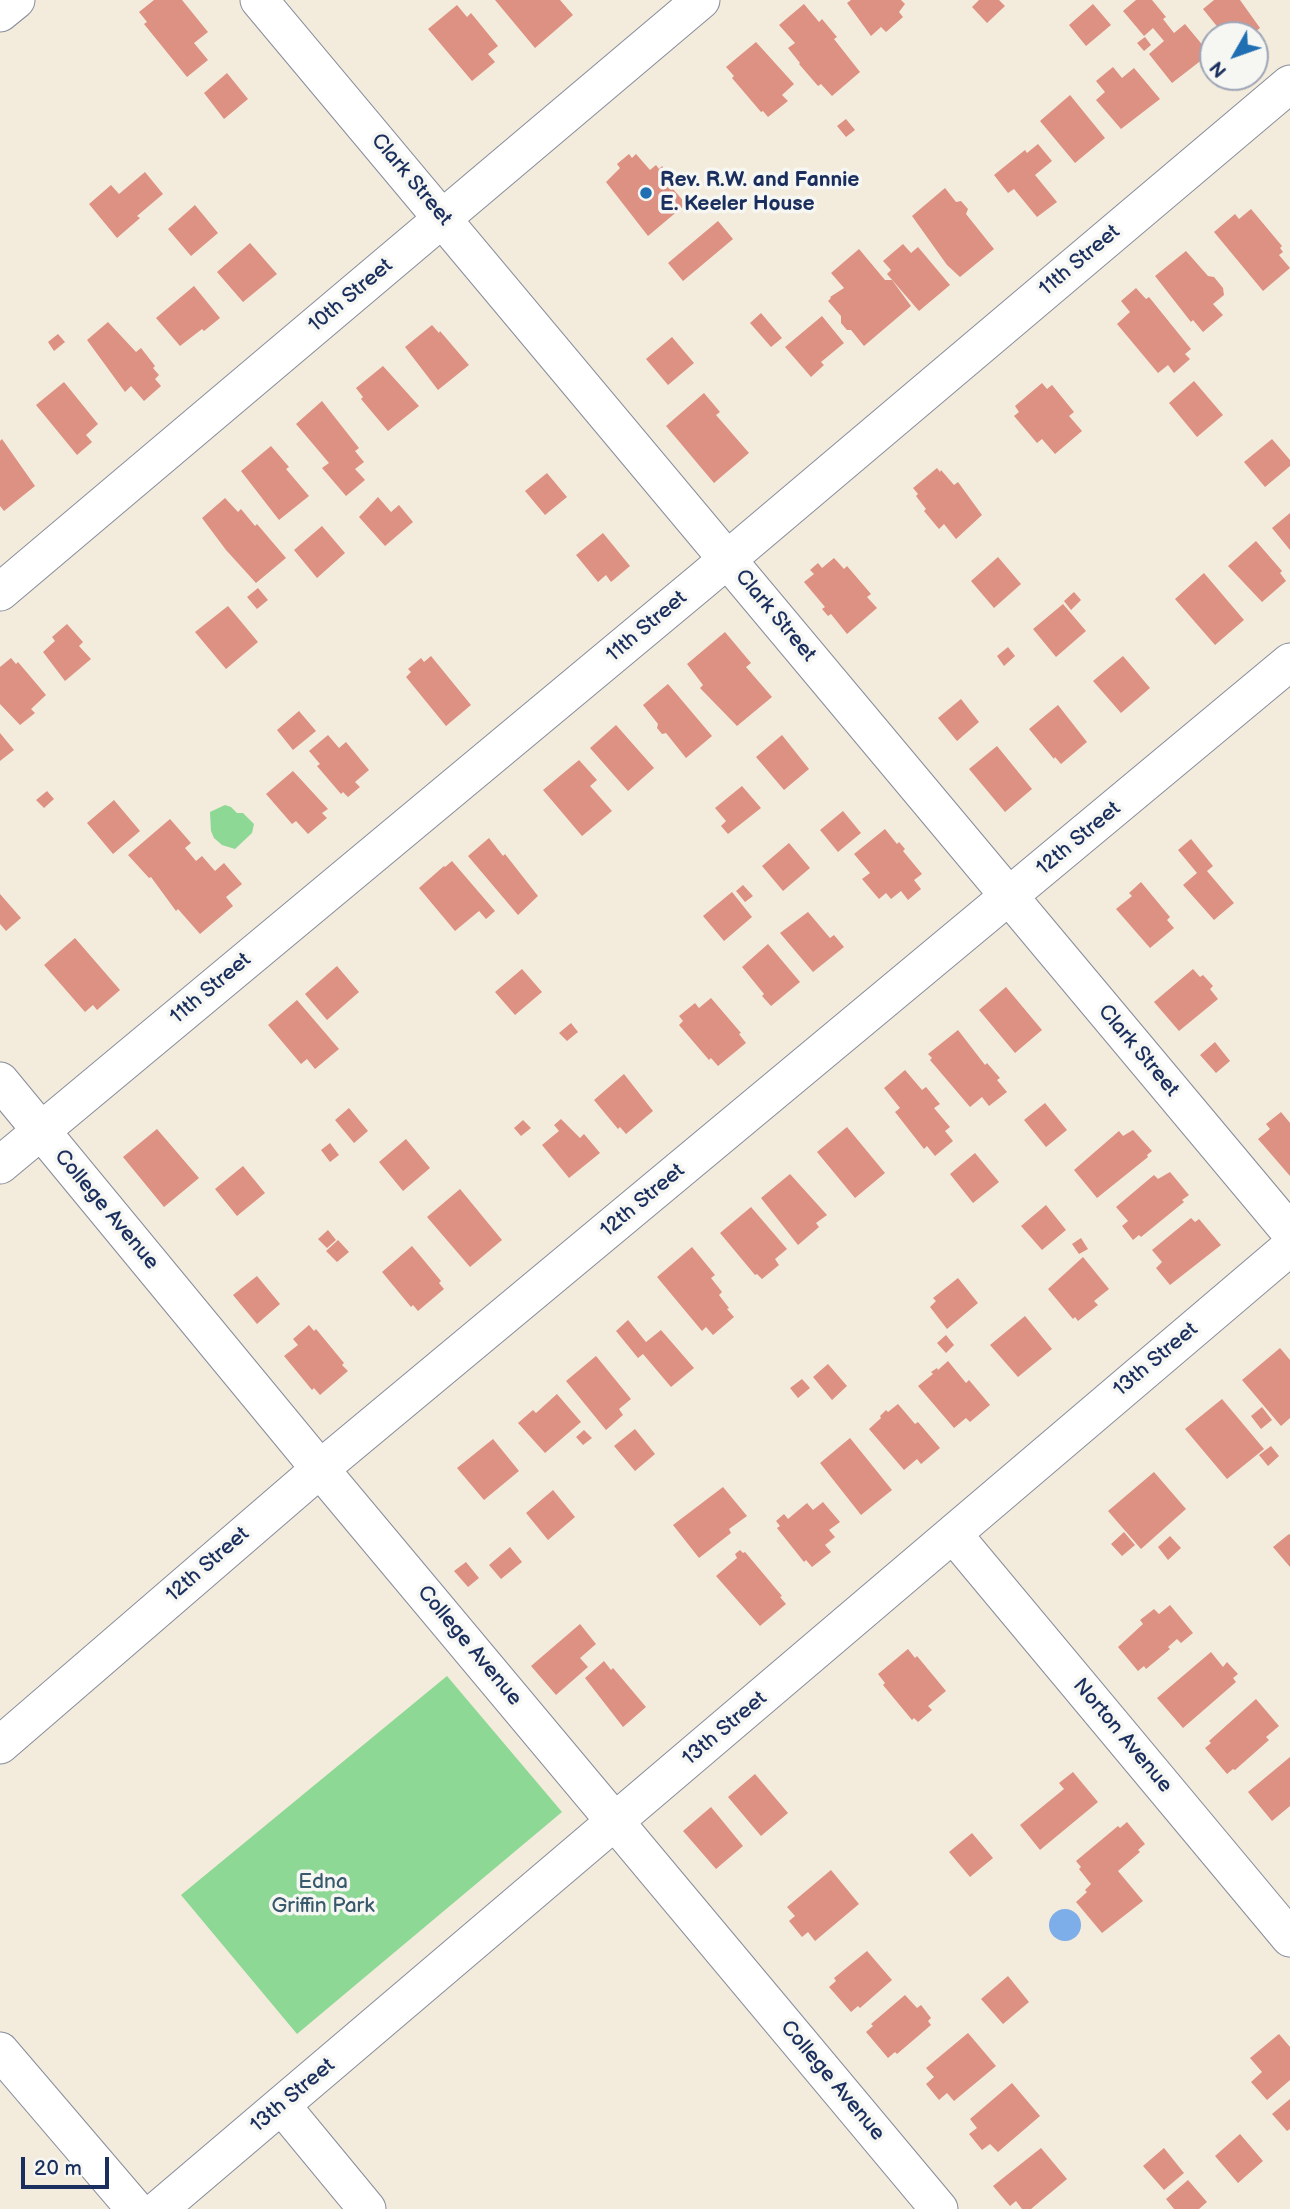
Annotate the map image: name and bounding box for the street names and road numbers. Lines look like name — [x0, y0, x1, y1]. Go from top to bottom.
street label: Clark Street — [365, 129, 457, 231]
street label: 11th Street — [1034, 220, 1126, 302]
street label: 10th Street — [304, 254, 398, 338]
street label: Clark Street — [729, 565, 821, 667]
street label: 11th Street — [601, 586, 693, 668]
street label: 12th Street — [1032, 797, 1126, 881]
street label: 11th Street — [165, 948, 257, 1030]
street label: Clark Street — [1092, 1000, 1184, 1102]
street label: College Avenue — [48, 1145, 164, 1275]
street label: 12th Street — [596, 1159, 690, 1243]
street label: 13th Street — [1109, 1317, 1203, 1403]
street label: 12th Street — [161, 1522, 255, 1608]
street label: College Avenue — [411, 1581, 527, 1711]
street label: Norton Avenue — [1067, 1674, 1177, 1798]
street label: 13th Street — [678, 1686, 772, 1772]
street label: College Avenue — [774, 2016, 890, 2146]
street label: 13th Street — [246, 2053, 340, 2139]

